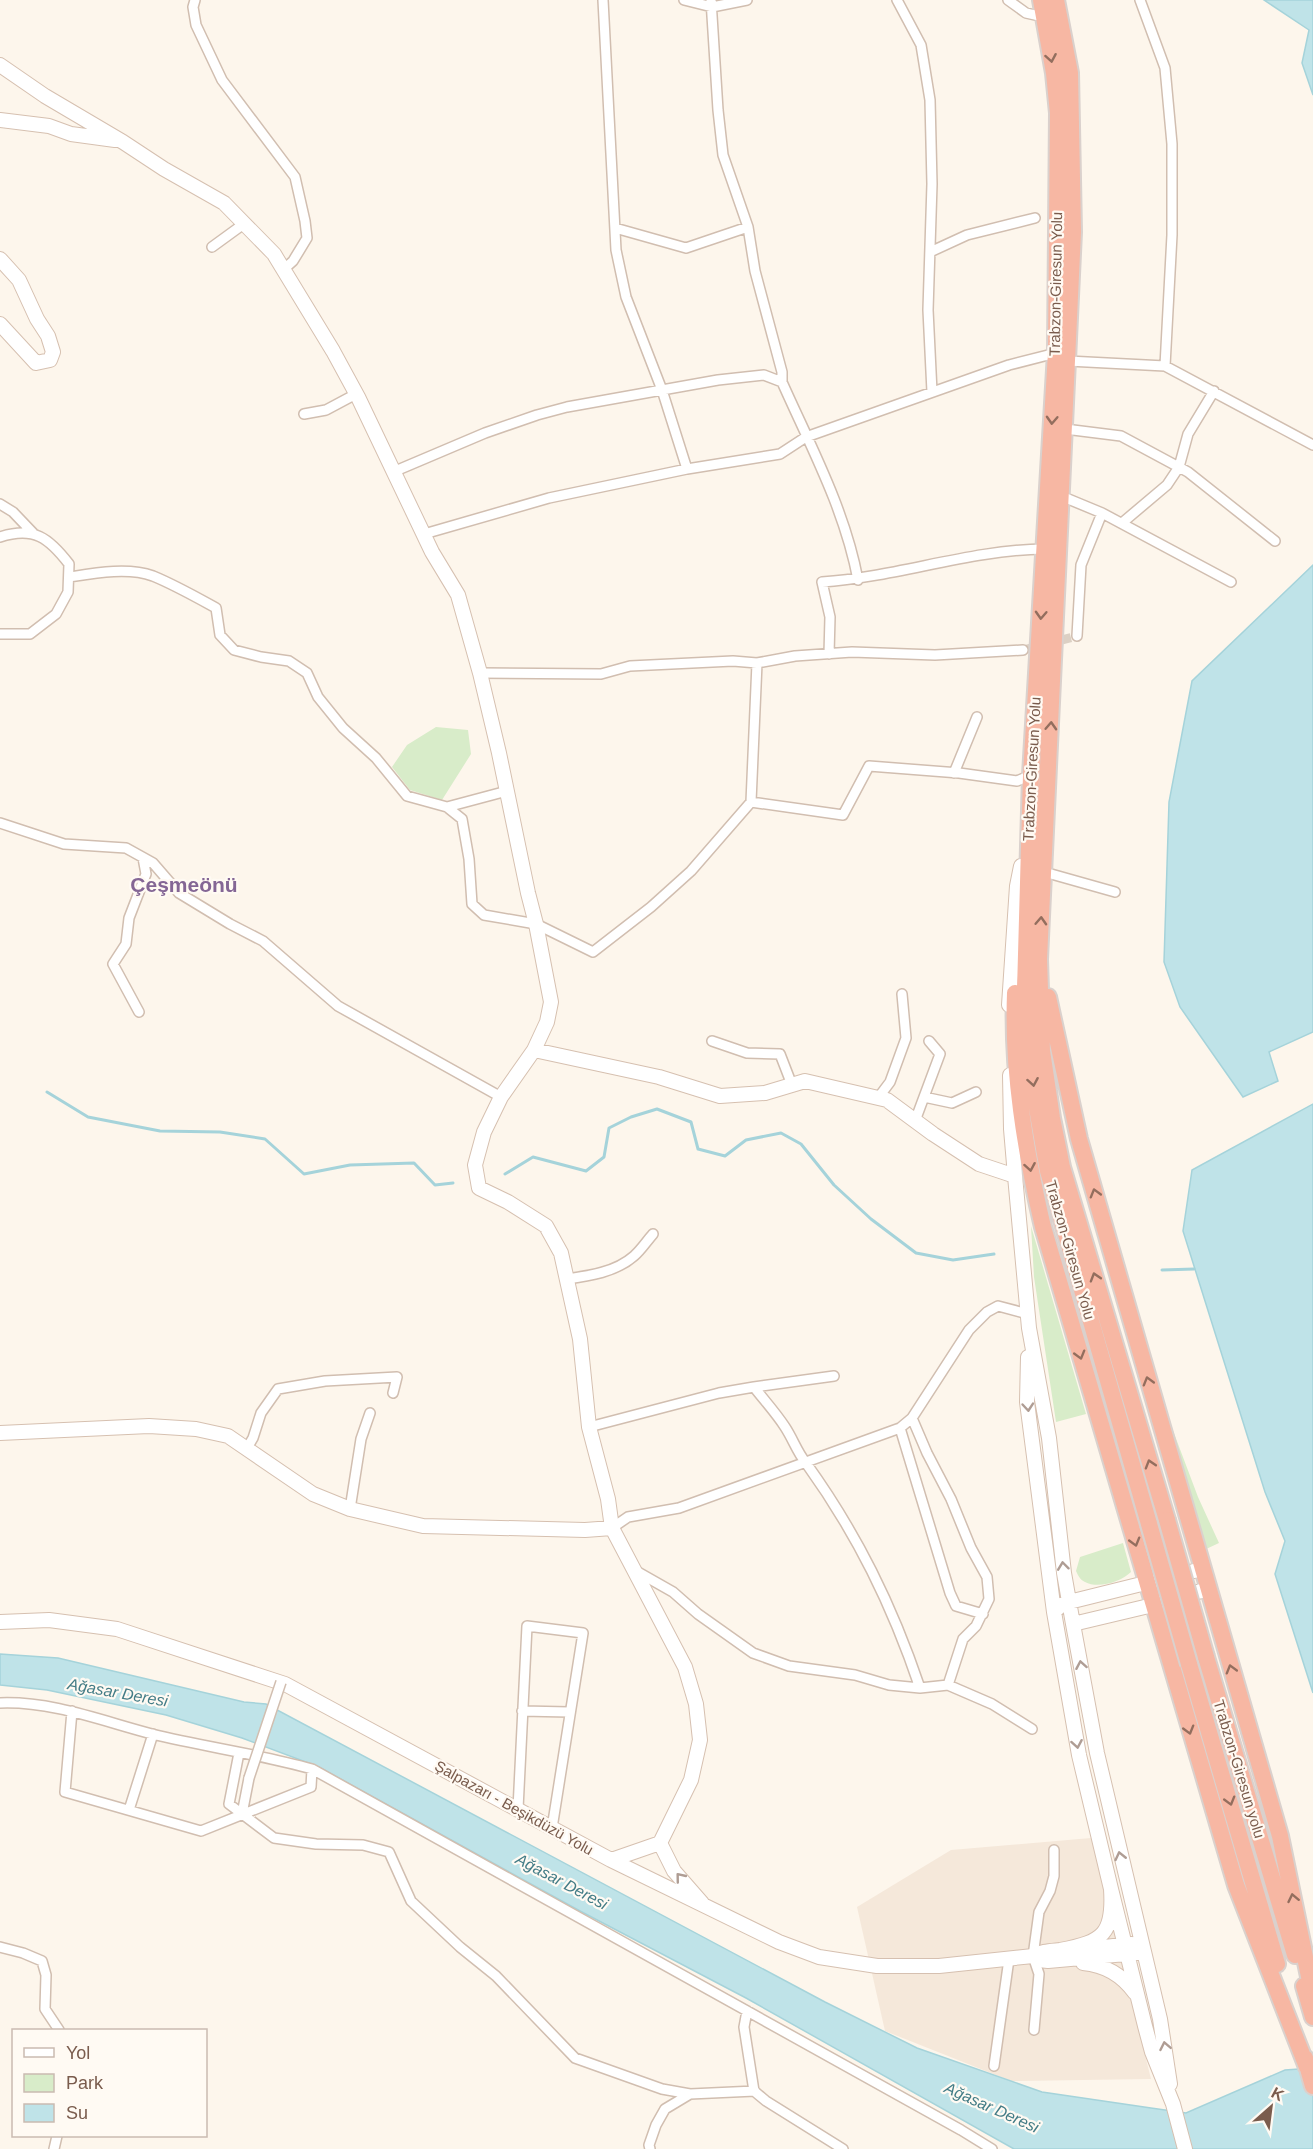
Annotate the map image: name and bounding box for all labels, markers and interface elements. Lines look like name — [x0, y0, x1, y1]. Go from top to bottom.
one-way arrow — [1044, 52, 1057, 62]
street label: Trabzon-Giresun Yolu — [1046, 212, 1065, 356]
one-way arrow — [1046, 416, 1059, 425]
one-way arrow — [1034, 610, 1047, 619]
street label: Trabzon-Giresun Yolu — [1019, 696, 1044, 842]
one-way arrow — [1044, 722, 1057, 731]
district label: Çeşmeönü — [130, 873, 238, 896]
one-way arrow — [1035, 917, 1048, 926]
one-way arrow — [1026, 1077, 1038, 1087]
one-way arrow — [1023, 1162, 1036, 1172]
street label: Trabzon-Giresun Yolu — [1042, 1178, 1099, 1322]
one-way arrow — [1089, 1188, 1102, 1198]
one-way arrow — [1090, 1272, 1102, 1283]
one-way arrow — [1073, 1349, 1085, 1360]
one-way arrow — [1143, 1376, 1155, 1387]
one-way arrow — [1021, 1403, 1034, 1412]
one-way arrow — [1145, 1459, 1157, 1470]
one-way arrow — [1128, 1537, 1141, 1547]
one-way arrow — [1057, 1562, 1070, 1571]
one-way arrow — [1075, 1661, 1087, 1670]
one-way arrow — [1226, 1664, 1238, 1675]
water label: Ağasar Deresi — [66, 1675, 170, 1710]
street label: Trabzon-Giresun yolu — [1210, 1698, 1269, 1840]
one-way arrow — [1182, 1724, 1194, 1735]
one-way arrow — [1070, 1738, 1083, 1748]
street label: Şalpazarı - Beşikdüzü Yolu — [432, 1757, 596, 1858]
one-way arrow — [1222, 1796, 1235, 1806]
water label: Ağasar Deresi — [512, 1850, 611, 1913]
one-way arrow — [1115, 1851, 1128, 1861]
one-way arrow — [676, 1873, 687, 1884]
one-way arrow — [1287, 1893, 1300, 1903]
legend — [12, 2029, 207, 2137]
one-way arrow — [1159, 2041, 1172, 2051]
text: Yol — [66, 2043, 90, 2063]
text: Park — [66, 2073, 104, 2093]
north arrow — [1241, 2077, 1301, 2137]
water label: Ağasar Deresi — [941, 2079, 1042, 2136]
text: K — [1269, 2084, 1287, 2105]
text: Su — [66, 2103, 88, 2123]

